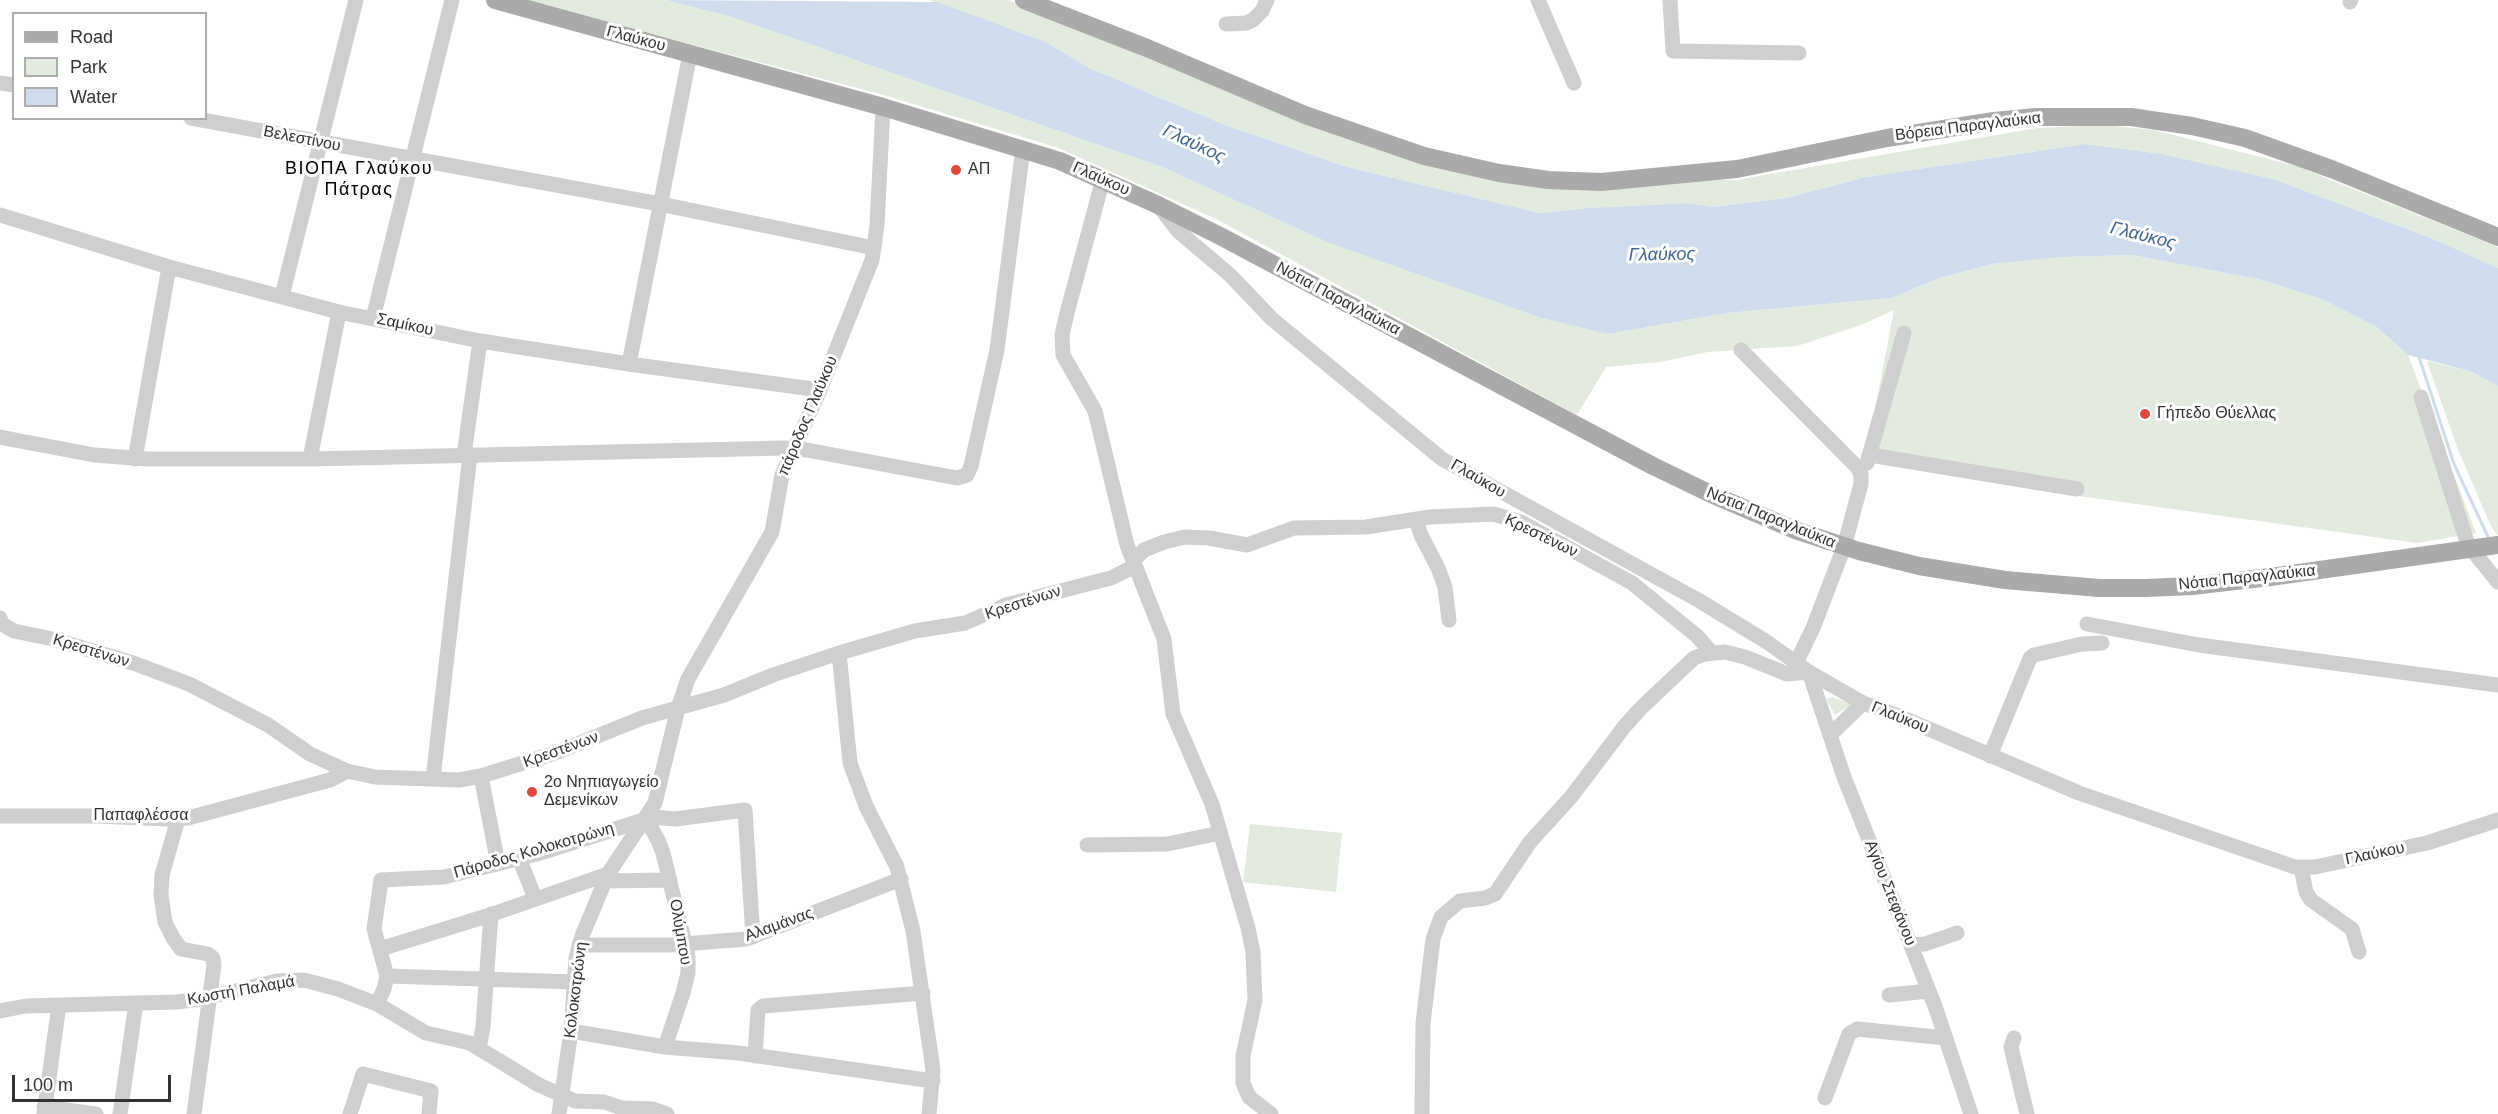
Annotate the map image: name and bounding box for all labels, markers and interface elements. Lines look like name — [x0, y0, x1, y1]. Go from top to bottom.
legend — [12, 12, 207, 120]
street label: Γλαύκου — [605, 22, 667, 56]
text: Road — [70, 27, 113, 47]
text: Park — [70, 57, 107, 77]
text: Water — [70, 87, 117, 107]
street label: Βόρεια Παραγλαύκια — [1894, 109, 2042, 145]
water label: Γλαύκος — [1159, 120, 1229, 168]
street label: Βελεστίνου — [262, 122, 342, 156]
district label: ΒΙΟΠΑ Γλαύκου Πάτρας — [285, 158, 433, 201]
street label: Γλαύκου — [1070, 158, 1132, 200]
place label: ΑΠ — [968, 160, 990, 180]
marker: ΑΠ — [949, 163, 963, 177]
water label: Γλαύκος — [2108, 217, 2178, 255]
water label: Γλαύκος — [1629, 244, 1695, 266]
street label: Νότια Παραγλαύκια — [1273, 258, 1403, 340]
street label: Σαμίκου — [375, 310, 435, 340]
street label: πάροδος Γλαύκου — [774, 353, 842, 479]
place label: Γήπεδο Θύελλας — [2157, 404, 2276, 424]
marker: Γήπεδο Θύελλας — [2138, 407, 2152, 421]
street label: Γλαύκου — [1447, 456, 1509, 502]
street label: Νότια Παραγλαύκια — [1704, 483, 1838, 553]
street label: Κρεστένων — [1501, 510, 1581, 562]
street label: Νότια Παραγλαύκια — [2178, 561, 2316, 595]
street label: Κρεστένων — [983, 582, 1063, 624]
street label: Κρεστένων — [51, 630, 131, 672]
street label: Γλαύκου — [1869, 698, 1931, 738]
street label: Κρεστένων — [521, 728, 601, 772]
place label: 2ο Νηπιαγωγείο Δεμενίκων — [544, 773, 659, 811]
marker: 2ο Νηπιαγωγείο Δεμενίκων — [525, 785, 539, 799]
street label: Παπαφλέσσα — [93, 806, 189, 826]
street label: Πάροδος Κολοκοτρώνη — [452, 819, 616, 883]
street label: Αγίου Στεφάνου — [1860, 838, 1920, 948]
street label: Γλαύκου — [2344, 838, 2406, 870]
street label: Ολύμπου — [665, 898, 695, 966]
street label: Αλαμάνας — [742, 904, 816, 946]
street label: Κολοκοτρώνη — [561, 941, 591, 1039]
street label: Κωστή Παλαμά — [186, 972, 296, 1010]
scale bar — [15, 1063, 174, 1101]
text: 100 m — [23, 1075, 73, 1095]

